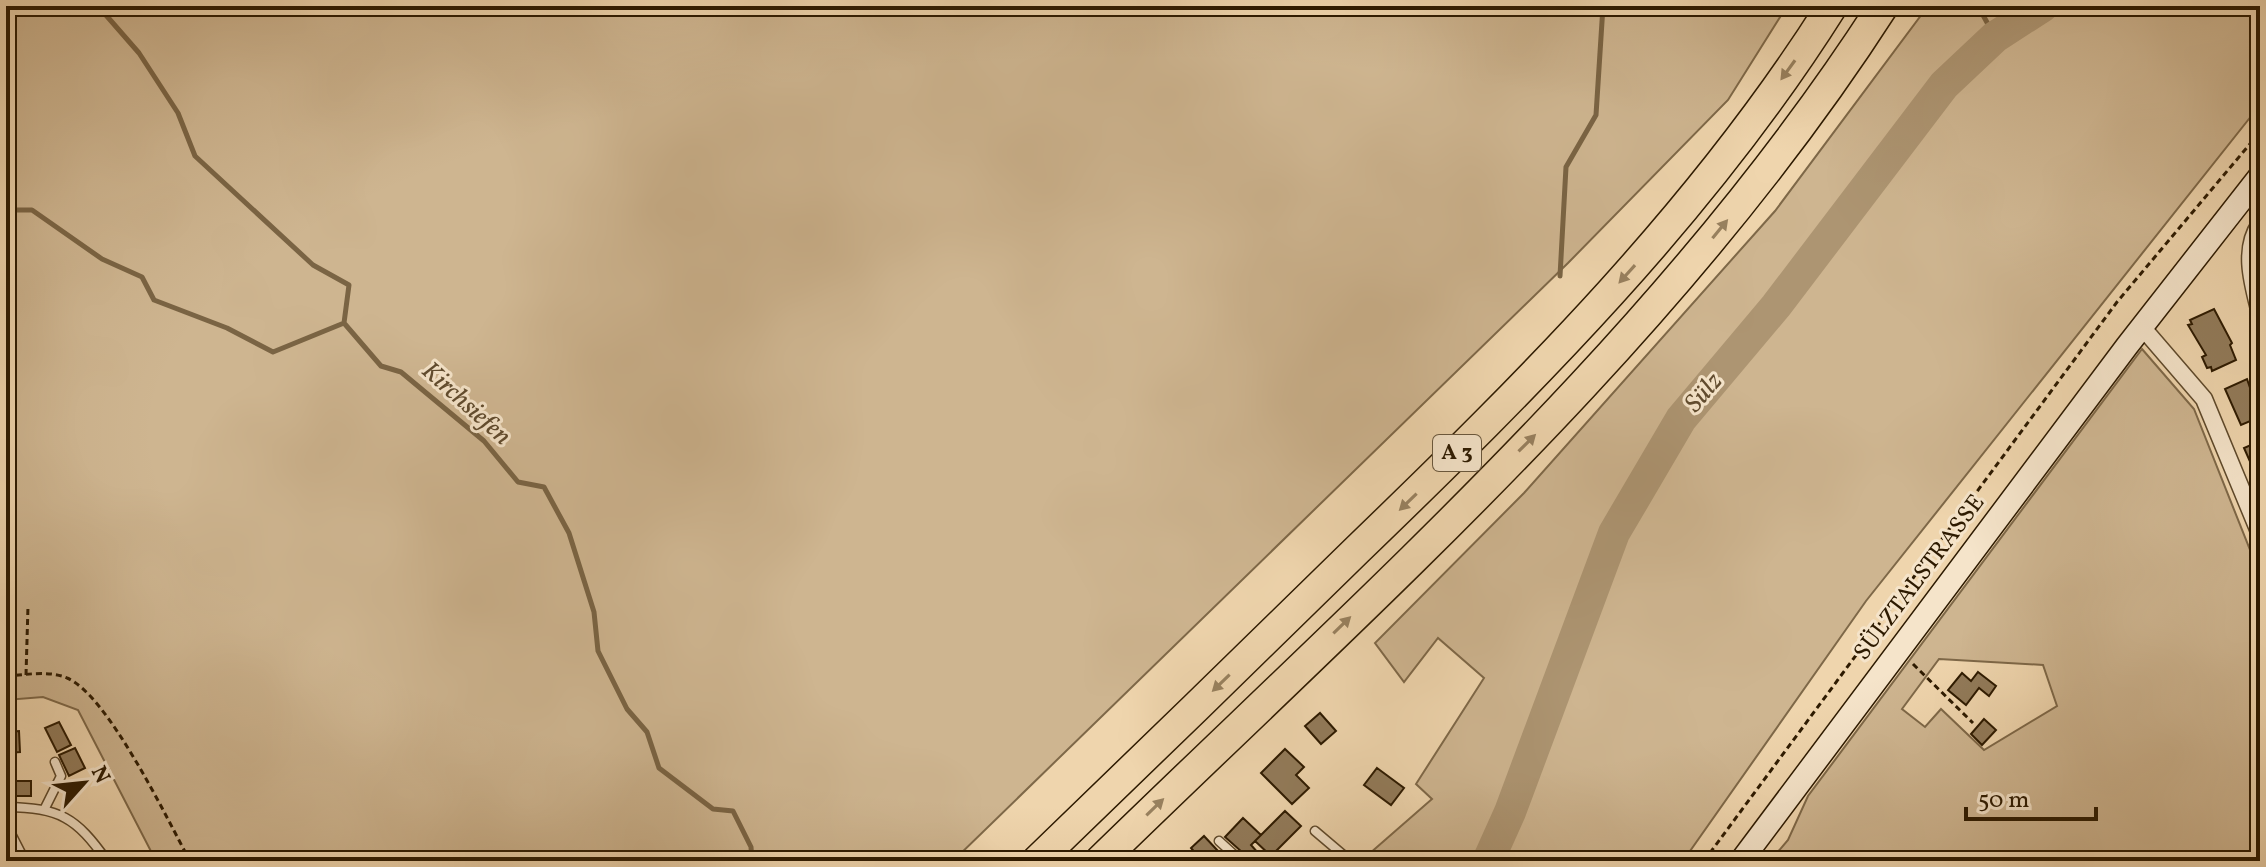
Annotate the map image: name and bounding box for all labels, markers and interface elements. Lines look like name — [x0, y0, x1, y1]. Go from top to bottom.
one-way arrow — [1780, 60, 1796, 80]
one-way arrow — [1711, 219, 1728, 239]
one-way arrow — [1619, 265, 1637, 284]
water label: Kirchsiefen — [413, 354, 519, 454]
water label: Sülz — [1677, 365, 1731, 421]
one-way arrow — [1517, 434, 1536, 452]
road number: A 3 — [1433, 435, 1481, 471]
street label: SÜLZTALSTRASSE — [1846, 488, 1994, 668]
one-way arrow — [1399, 492, 1418, 510]
one-way arrow — [1332, 616, 1351, 635]
one-way arrow — [1212, 673, 1231, 691]
north arrow — [44, 743, 124, 823]
text: N — [82, 761, 117, 789]
scale bar — [1966, 771, 2096, 821]
text: 50 m — [1978, 784, 2030, 818]
one-way arrow — [1146, 798, 1165, 816]

